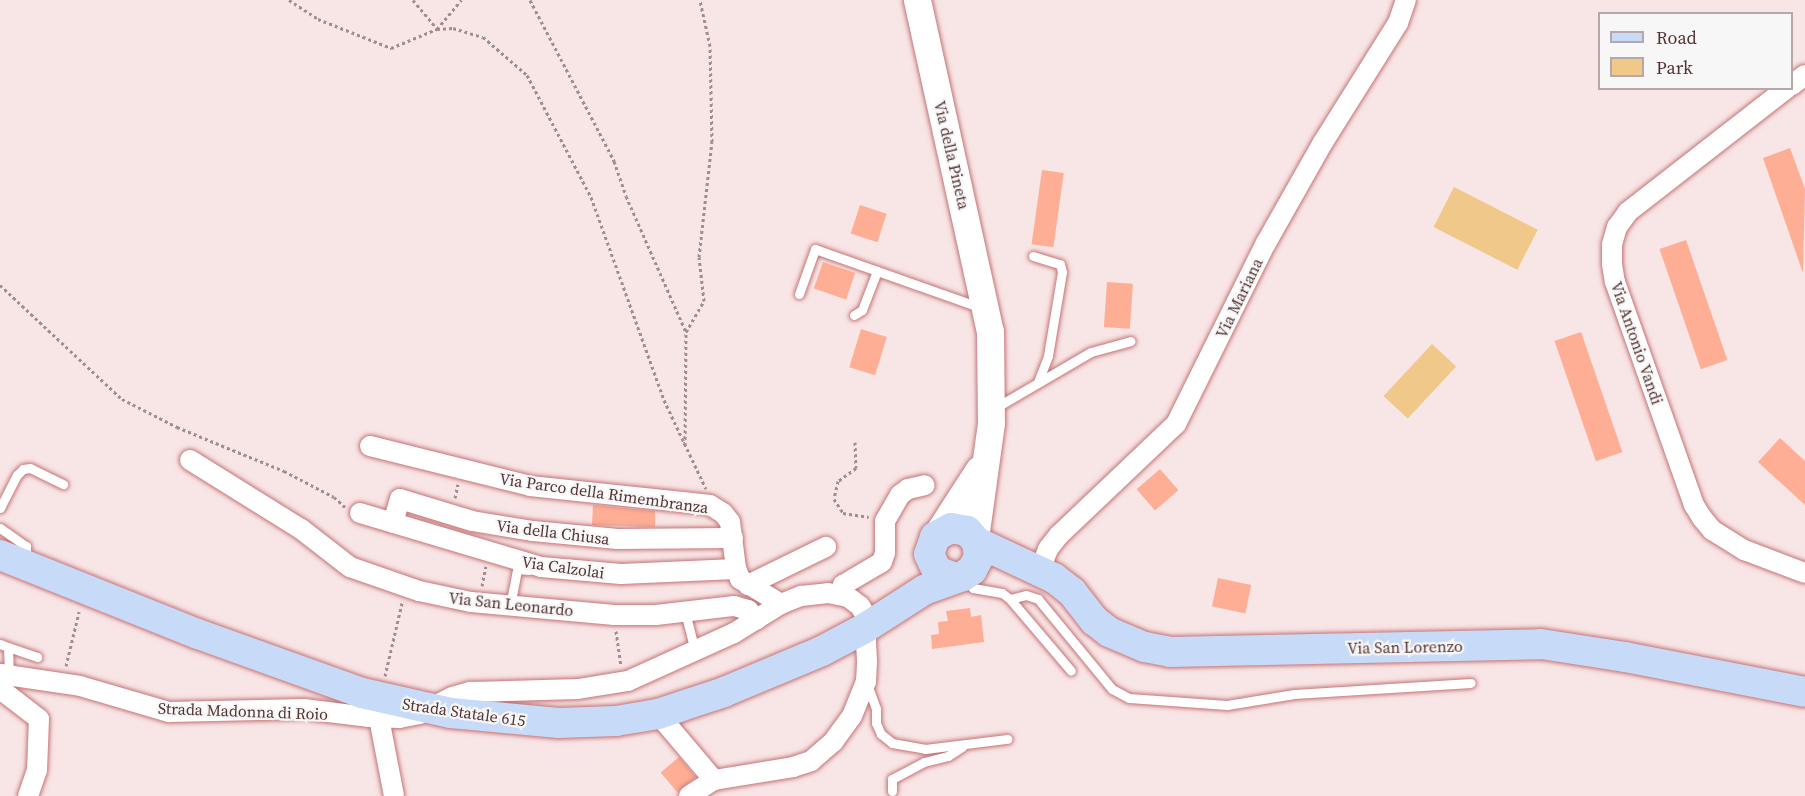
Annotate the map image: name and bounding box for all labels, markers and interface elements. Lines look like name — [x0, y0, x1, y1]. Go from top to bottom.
legend — [1598, 12, 1793, 90]
text: Road — [1656, 25, 1697, 50]
text: Park — [1656, 55, 1693, 80]
street label: Via della Pineta — [930, 99, 974, 211]
street label: Via Mariana — [1211, 255, 1267, 341]
street label: Via Antonio Vandi — [1607, 279, 1667, 407]
street label: Via Parco della Rimembranza — [498, 469, 710, 517]
street label: Via della Chiusa — [495, 516, 611, 548]
street label: Via Calzolai — [520, 552, 606, 582]
street label: Via San Leonardo — [448, 588, 574, 620]
street label: Via San Lorenzo — [1347, 636, 1463, 658]
street label: Strada Statale 615 — [401, 694, 527, 730]
street label: Strada Madonna di Roio — [158, 698, 328, 724]

